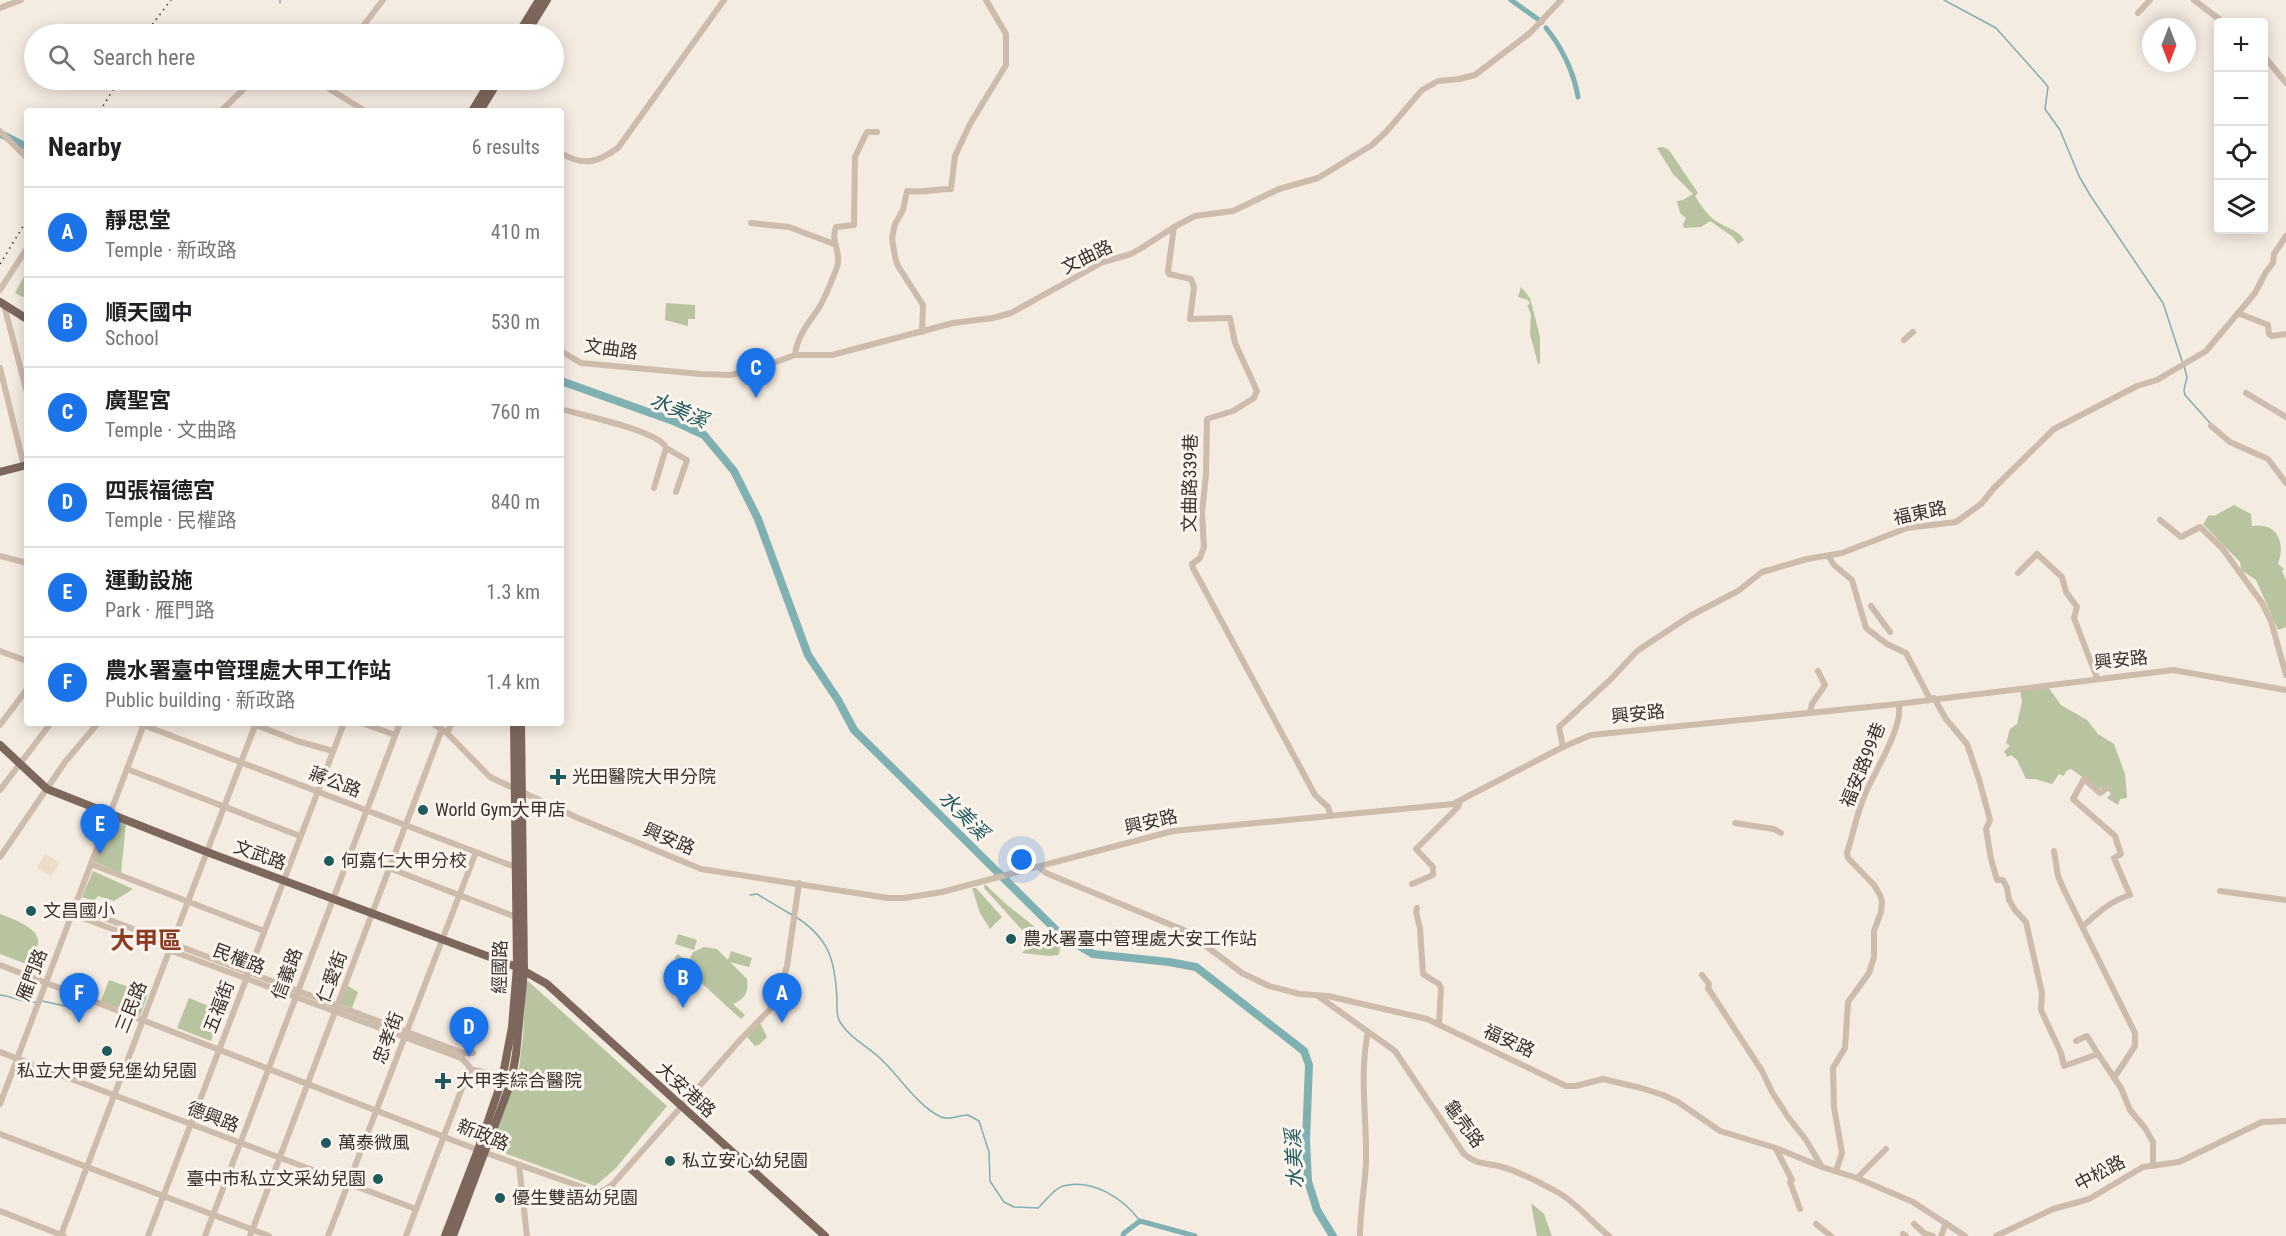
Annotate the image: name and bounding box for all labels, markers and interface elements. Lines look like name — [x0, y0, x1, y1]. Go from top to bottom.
north arrow — [2142, 18, 2196, 72]
map controls — [2214, 18, 2268, 234]
button: + — [2214, 18, 2268, 72]
search box — [24, 24, 564, 90]
icon: search — [45, 41, 78, 74]
text: Search here — [93, 45, 195, 70]
button: − — [2214, 72, 2268, 126]
button: locate — [2214, 126, 2268, 180]
text: Nearby — [48, 132, 122, 162]
text: 6 results — [472, 135, 540, 159]
button: layers — [2214, 180, 2268, 234]
text: 靜思堂 — [105, 208, 171, 233]
text: A — [62, 220, 73, 244]
text: 410 m — [491, 220, 540, 244]
street label: 文曲路 — [1058, 235, 1116, 278]
text: Temple · 新政路 — [105, 238, 237, 262]
text: 順天國中 — [105, 300, 193, 325]
text: B — [62, 310, 73, 334]
text: 530 m — [491, 310, 540, 334]
text: School — [105, 326, 159, 350]
street label: 文曲路 — [583, 334, 639, 363]
pin: C — [736, 348, 776, 398]
water label: 水美溪 — [647, 387, 714, 434]
text: 廣聖宮 — [105, 388, 171, 413]
text: C — [62, 400, 73, 424]
text: 760 m — [491, 400, 540, 424]
text: Temple · 文曲路 — [105, 418, 237, 442]
street label: 文曲路339巷 — [1178, 433, 1201, 533]
text: 四張福德宮 — [105, 478, 215, 503]
text: D — [62, 490, 73, 514]
text: 840 m — [491, 490, 540, 514]
street label: 福東路 — [1891, 497, 1948, 528]
text: Temple · 民權路 — [105, 508, 237, 532]
text: 運動設施 — [105, 568, 193, 593]
text: E — [63, 580, 72, 604]
text: 1.3 km — [486, 580, 540, 604]
text: Park · 雁門路 — [105, 598, 215, 622]
street label: 興安路 — [2093, 646, 2149, 673]
text: 農水署臺中管理處大甲工作站 — [105, 658, 391, 683]
text: F — [63, 670, 72, 694]
text: 1.4 km — [486, 670, 540, 694]
text: Public building · 新政路 — [105, 688, 295, 712]
street label: 興安路 — [1610, 700, 1666, 727]
street label: 福安路99巷 — [1836, 719, 1889, 810]
street label: 蔣公路 — [306, 762, 364, 801]
place label: 光田醫院大甲分院 — [572, 766, 716, 787]
marker: 光田醫院大甲分院 — [549, 768, 567, 786]
water label: 水美溪 — [934, 785, 996, 847]
place label: World Gym大甲店 — [435, 799, 566, 820]
marker: World Gym大甲店 — [416, 803, 430, 817]
pin: E — [80, 804, 120, 854]
street label: 興安路 — [1122, 805, 1180, 838]
street label: 興安路 — [640, 818, 698, 859]
street label: 文武路 — [231, 835, 289, 874]
your location — [1007, 845, 1036, 874]
place label: 何嘉仁大甲分校 — [341, 850, 467, 871]
marker: 何嘉仁大甲分校 — [322, 854, 336, 868]
place label: 文昌國小 — [43, 900, 115, 921]
marker: 文昌國小 — [24, 904, 38, 918]
district label: 大甲區 — [110, 927, 182, 955]
place label: 農水署臺中管理處大安工作站 — [1023, 928, 1257, 949]
marker: 農水署臺中管理處大安工作站 — [1004, 932, 1018, 946]
street label: 民權路 — [210, 939, 268, 978]
street label: 經國路 — [489, 940, 510, 994]
street label: 信義路 — [267, 945, 306, 1003]
street label: 雁門路 — [12, 946, 51, 1004]
street label: 仁愛街 — [312, 948, 351, 1006]
pin: B — [664, 958, 702, 1008]
pin: F — [60, 974, 98, 1023]
pin: A — [762, 974, 802, 1023]
street label: 三民路 — [111, 978, 150, 1036]
street label: 五福街 — [199, 978, 238, 1036]
pin: D — [450, 1008, 488, 1057]
street label: 忠孝街 — [368, 1009, 407, 1067]
street label: 福安路 — [1480, 1020, 1538, 1061]
marker: 私立大甲愛兒堡幼兒園 — [100, 1044, 114, 1058]
street label: 大安港路 — [653, 1058, 720, 1122]
place label: 私立大甲愛兒堡幼兒園 — [17, 1060, 197, 1081]
place label: 大甲李綜合醫院 — [456, 1070, 582, 1091]
marker: 大甲李綜合醫院 — [434, 1072, 452, 1090]
street label: 龜壳路 — [1440, 1096, 1489, 1152]
street label: 德興路 — [184, 1097, 242, 1136]
street label: 新政路 — [454, 1115, 512, 1154]
water label: 水美溪 — [1280, 1125, 1308, 1190]
place label: 萬泰微風 — [338, 1132, 410, 1153]
marker: 萬泰微風 — [319, 1136, 333, 1150]
place label: 私立安心幼兒園 — [682, 1150, 808, 1171]
street label: 中松路 — [2071, 1151, 2129, 1195]
marker: 私立安心幼兒園 — [663, 1154, 677, 1168]
place label: 臺中市私立文采幼兒園 — [186, 1168, 366, 1189]
marker: 臺中市私立文采幼兒園 — [371, 1172, 385, 1186]
place label: 優生雙語幼兒園 — [512, 1187, 638, 1208]
marker: 優生雙語幼兒園 — [493, 1191, 507, 1205]

